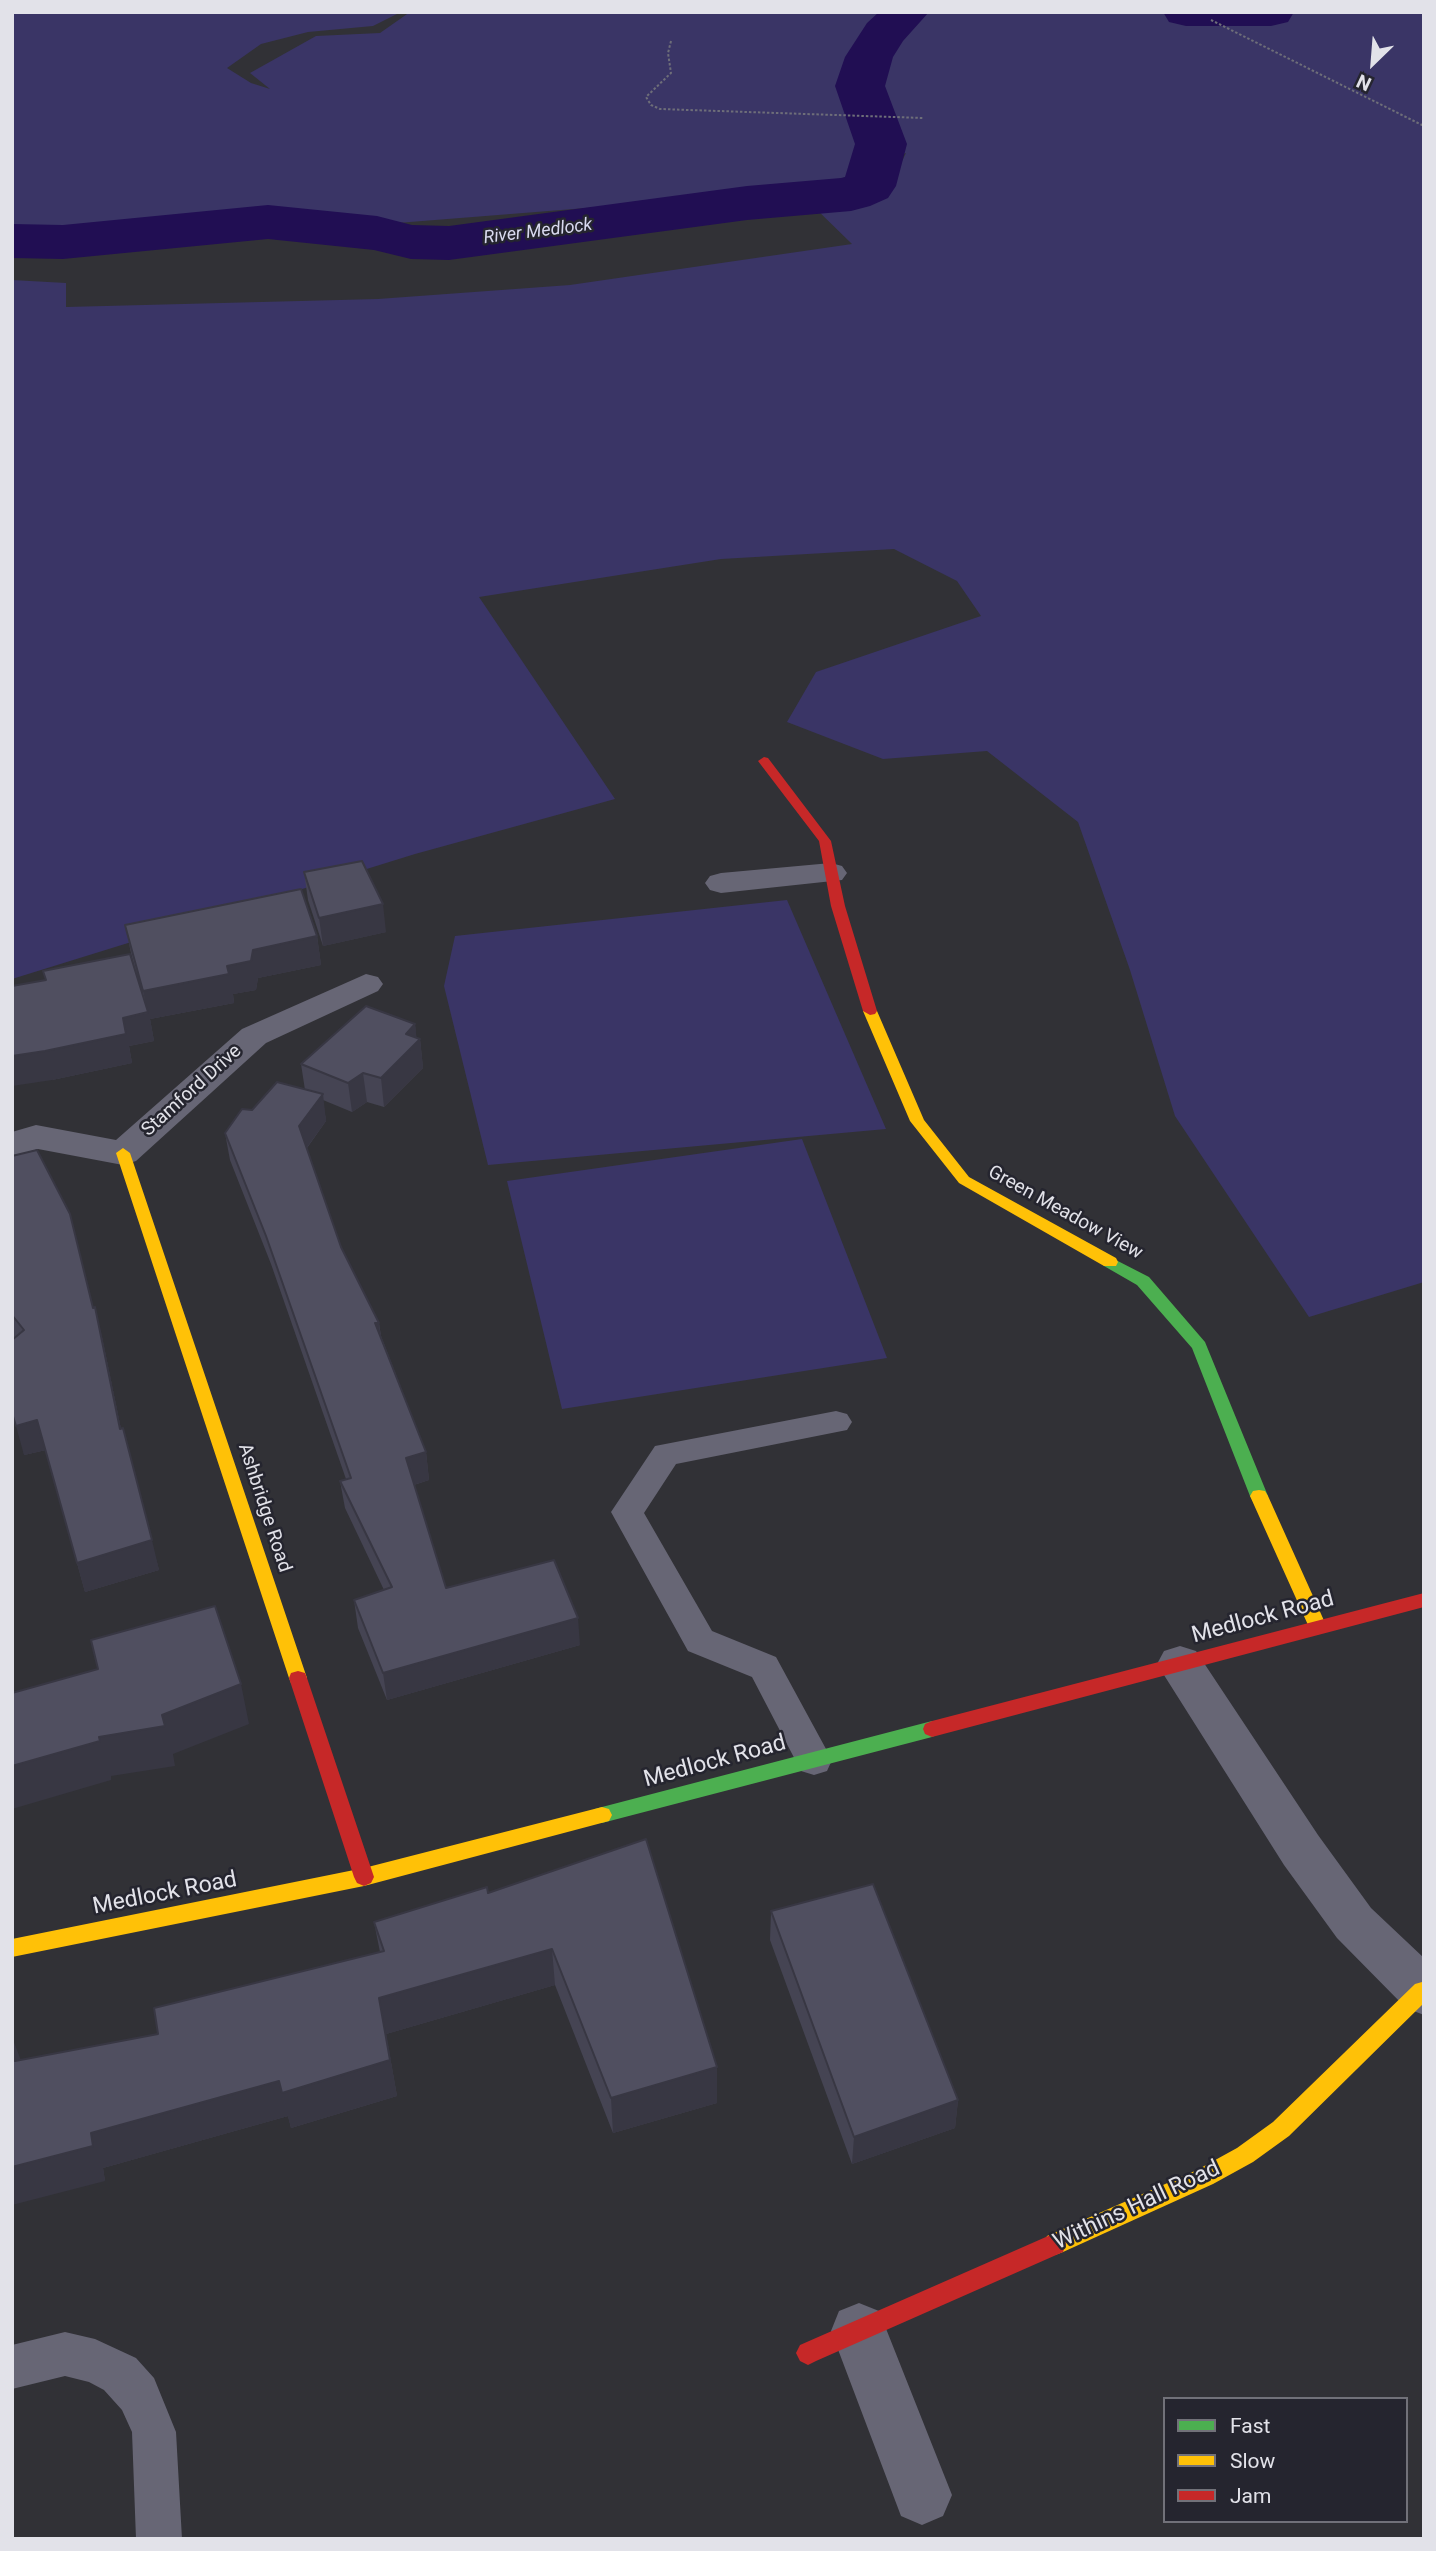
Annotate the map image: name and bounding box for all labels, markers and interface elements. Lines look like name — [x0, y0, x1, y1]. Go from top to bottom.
north arrow — [1338, 28, 1408, 98]
text: N — [1353, 69, 1375, 96]
water label: River Medlock — [482, 215, 594, 249]
street label: Stamford Drive — [137, 1040, 247, 1142]
street label: Green Meadow View — [984, 1161, 1146, 1265]
street label: Ashbridge Road — [232, 1441, 296, 1575]
street label: Medlock Road — [1189, 1586, 1337, 1650]
street label: Medlock Road — [641, 1730, 789, 1794]
street label: Medlock Road — [91, 1867, 239, 1921]
street label: Withins Hall Road — [1049, 2155, 1225, 2257]
legend — [1163, 2397, 1408, 2523]
text: Fast — [1230, 2414, 1270, 2438]
text: Slow — [1230, 2449, 1275, 2473]
text: Jam — [1230, 2484, 1271, 2508]

